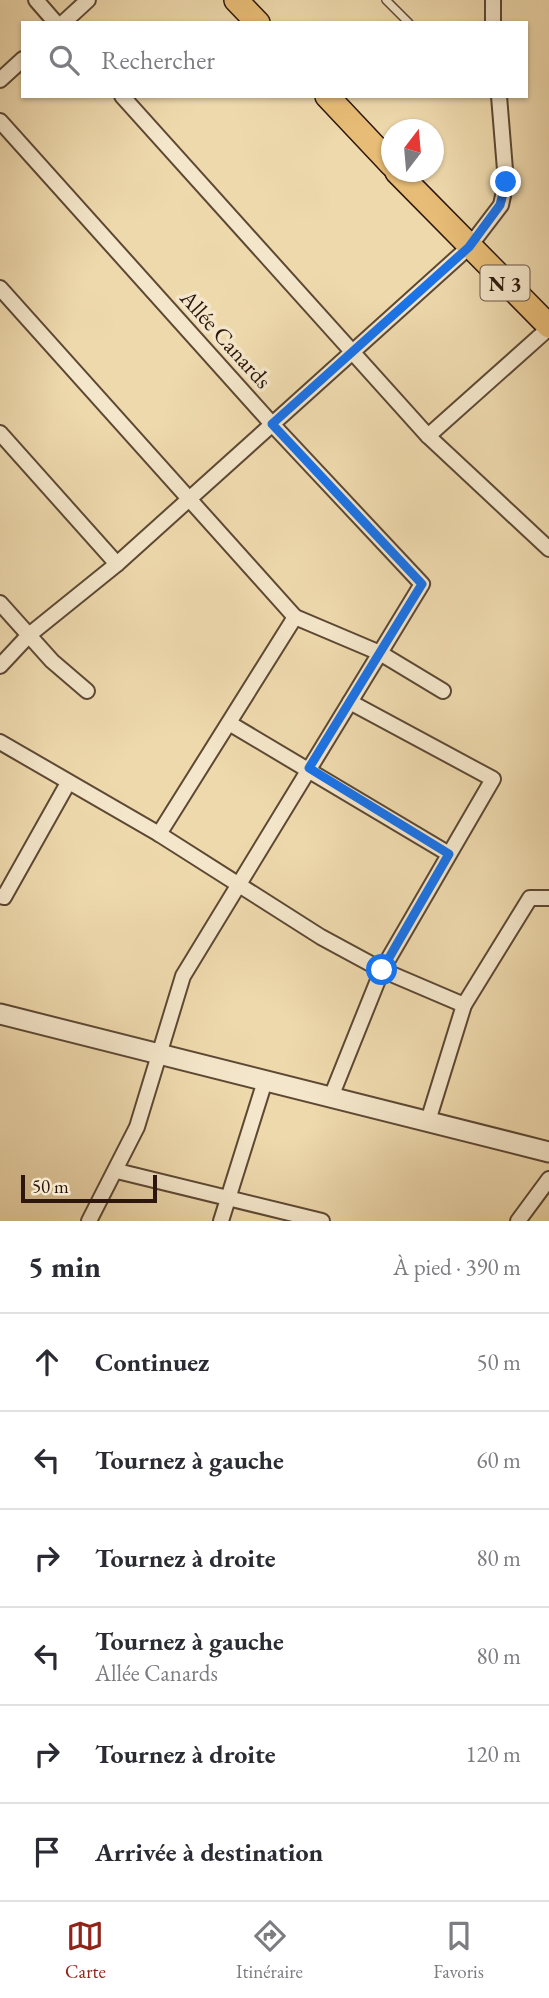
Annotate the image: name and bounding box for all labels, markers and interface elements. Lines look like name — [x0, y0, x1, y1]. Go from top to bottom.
search box — [21, 21, 528, 98]
icon: search — [45, 41, 83, 79]
text: Rechercher — [101, 43, 215, 77]
north arrow — [381, 119, 444, 182]
route end — [490, 166, 521, 197]
road number: N 3 — [480, 266, 530, 300]
street label: Allée Canards — [173, 283, 278, 395]
route start — [366, 954, 397, 985]
scale bar — [21, 1172, 158, 1204]
text: 50 m — [32, 1174, 69, 1199]
text: 5 min — [28, 1247, 101, 1286]
text: À pied · 390 m — [393, 1252, 521, 1282]
icon: ahead — [28, 1343, 66, 1381]
text: Continuez — [95, 1345, 209, 1379]
text: 50 m — [476, 1347, 521, 1377]
icon: left — [28, 1441, 66, 1479]
text: Tournez à gauche — [95, 1443, 284, 1477]
text: 60 m — [476, 1445, 521, 1475]
icon: right — [28, 1539, 66, 1577]
text: Tournez à droite — [95, 1541, 276, 1575]
text: 80 m — [476, 1543, 521, 1573]
text: Tournez à gauche — [95, 1624, 284, 1658]
icon: left — [28, 1637, 66, 1675]
text: 80 m — [476, 1641, 521, 1671]
text: Allée Canards — [95, 1658, 218, 1688]
icon: right — [28, 1735, 66, 1773]
text: Tournez à droite — [95, 1737, 276, 1771]
text: 120 m — [465, 1739, 521, 1769]
icon: arrive — [28, 1833, 66, 1871]
text: Arrivée à destination — [95, 1835, 323, 1869]
tab: Carte — [65, 1917, 106, 1984]
tab: Itinéraire — [236, 1917, 303, 1984]
tab: Favoris — [433, 1917, 484, 1984]

